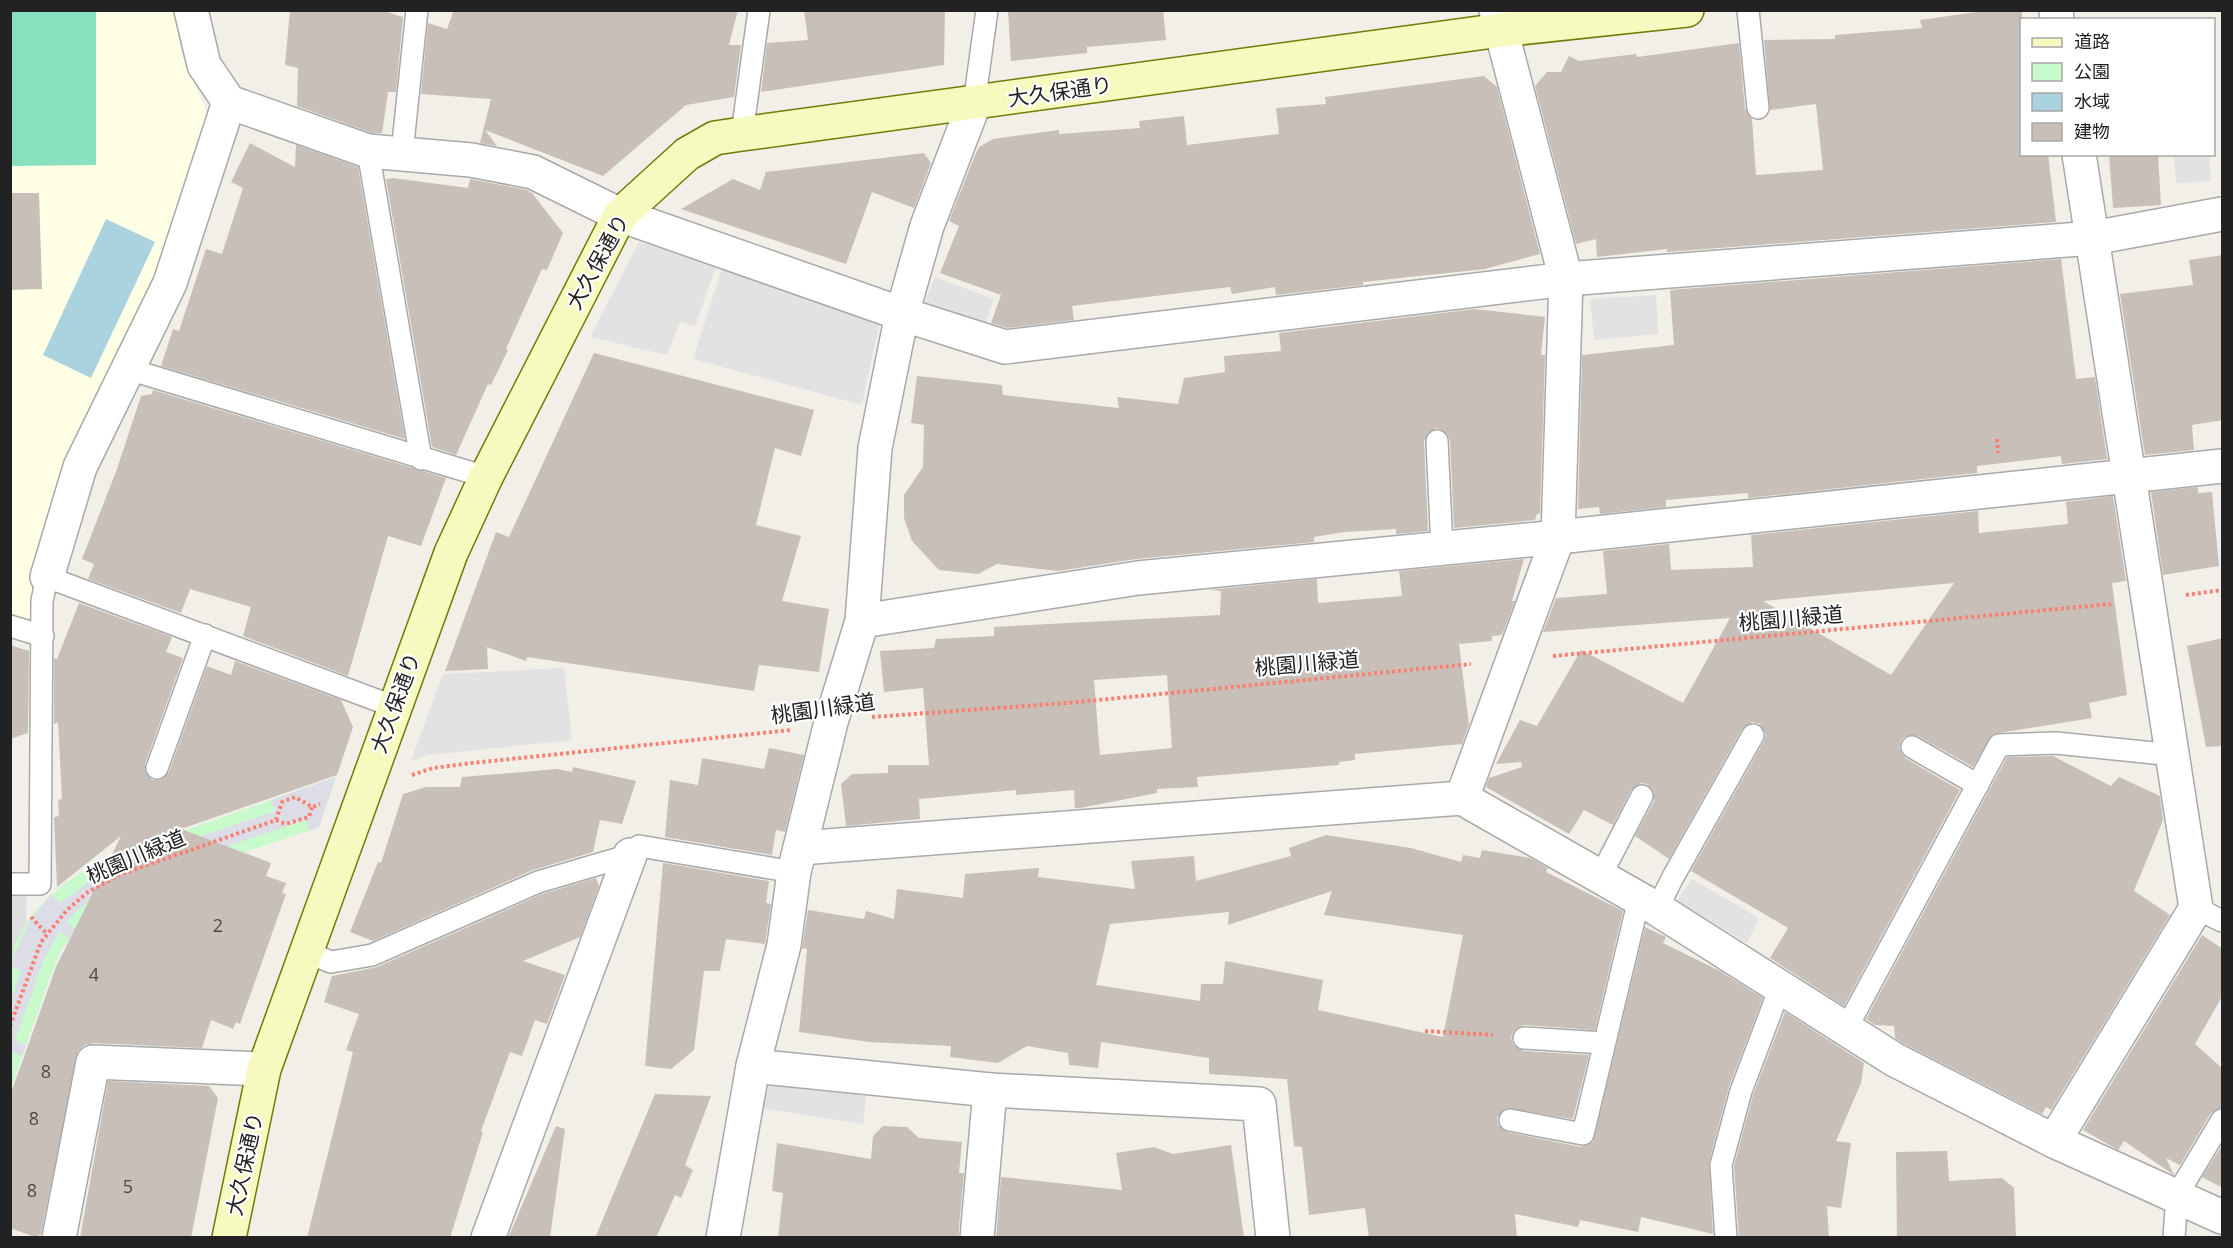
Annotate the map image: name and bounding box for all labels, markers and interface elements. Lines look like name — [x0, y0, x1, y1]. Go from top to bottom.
legend — [2020, 18, 2215, 156]
text: 道路 — [2074, 29, 2110, 53]
text: 公園 — [2074, 59, 2110, 83]
street label: 大久保通り — [1006, 70, 1114, 112]
text: 水域 — [2074, 89, 2110, 113]
text: 建物 — [2074, 119, 2110, 143]
street label: 大久保通り — [559, 209, 635, 314]
street label: 桃園川緑道 — [1737, 599, 1844, 637]
street label: 桃園川緑道 — [1253, 644, 1360, 682]
street label: 大久保通り — [364, 649, 426, 757]
street label: 桃園川緑道 — [769, 687, 877, 729]
street label: 桃園川緑道 — [82, 823, 189, 889]
house number: 2 — [213, 913, 223, 937]
house number: 4 — [89, 962, 99, 986]
house number: 8 — [41, 1059, 51, 1083]
house number: 8 — [29, 1106, 39, 1130]
street label: 大久保通り — [219, 1110, 269, 1218]
house number: 5 — [123, 1174, 133, 1198]
house number: 8 — [27, 1178, 37, 1202]

